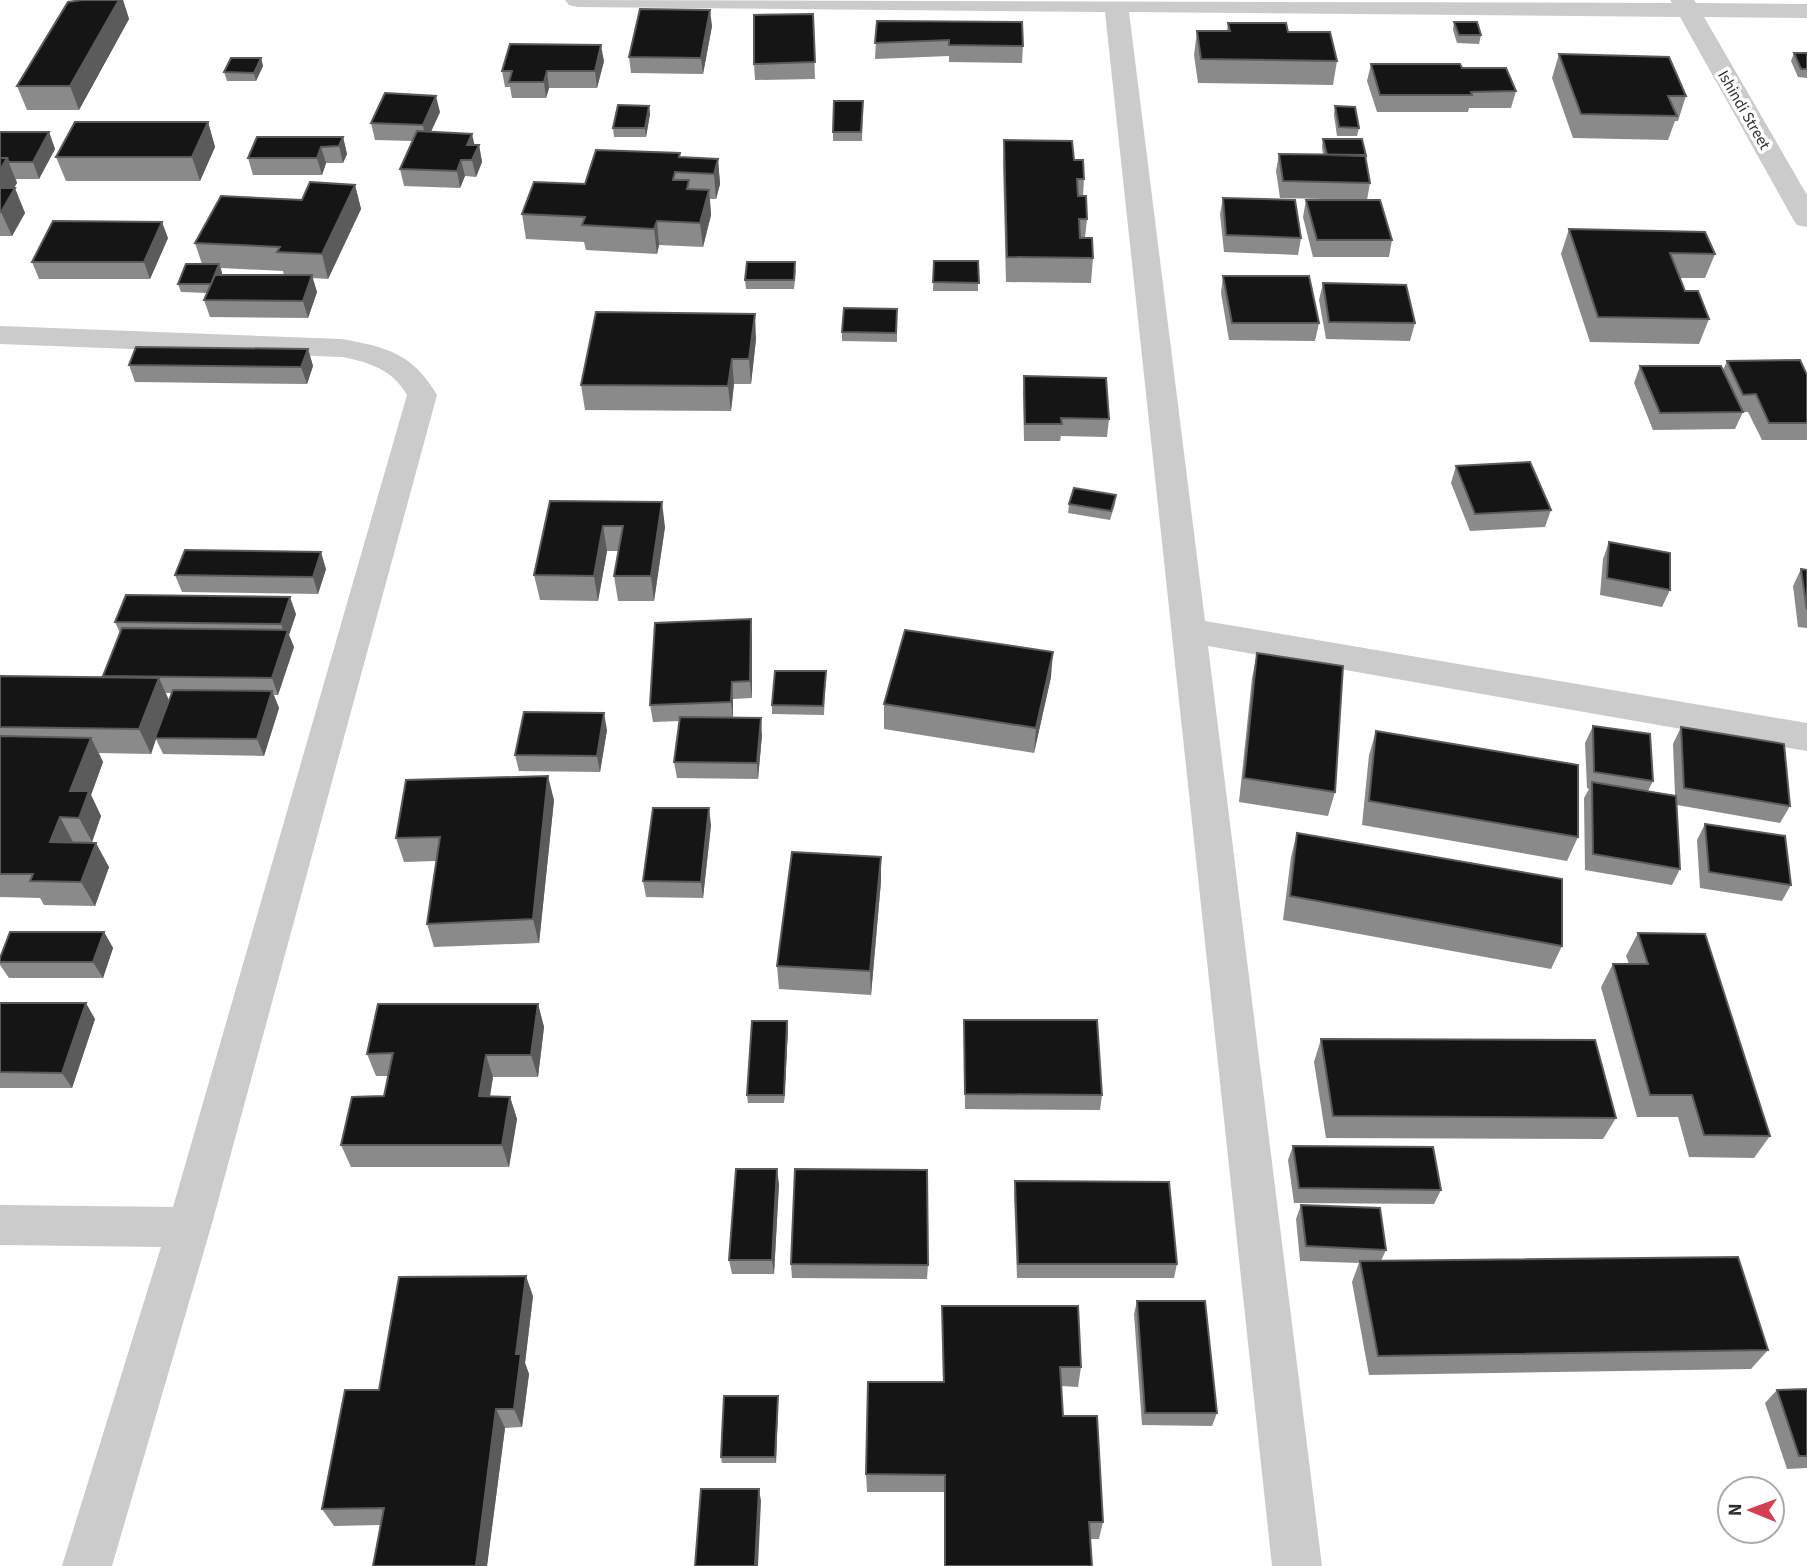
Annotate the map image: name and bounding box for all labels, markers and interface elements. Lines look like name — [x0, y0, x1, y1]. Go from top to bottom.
street label: Ishindi Street — [1712, 66, 1776, 154]
north arrow — [1716, 1475, 1786, 1545]
text: N — [1722, 1503, 1749, 1516]

